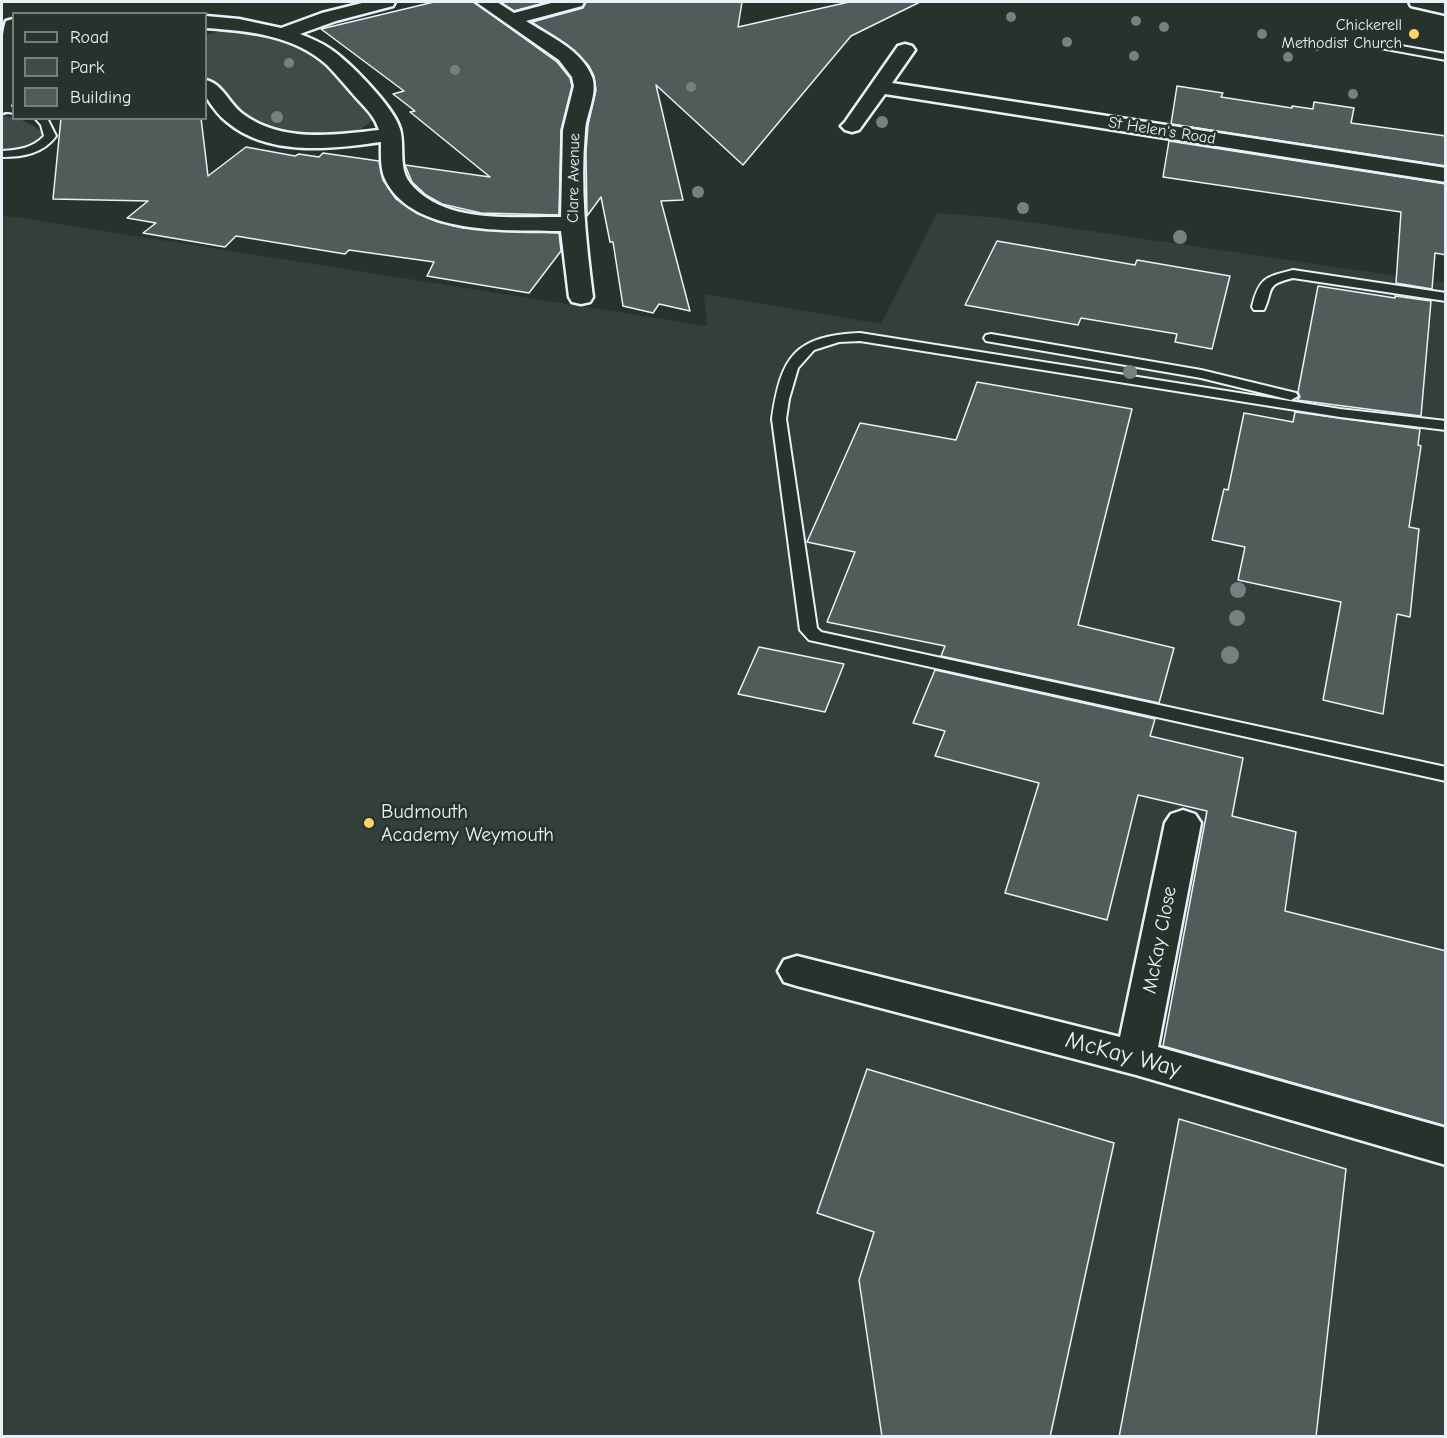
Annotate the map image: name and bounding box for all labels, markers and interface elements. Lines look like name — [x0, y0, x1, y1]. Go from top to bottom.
legend — [12, 12, 207, 120]
place label: Chickerell Methodist Church — [1282, 15, 1402, 53]
text: Road — [70, 27, 109, 48]
marker: Chickerell Methodist Church — [1407, 27, 1421, 41]
text: Park — [70, 57, 104, 78]
text: Building — [70, 87, 132, 108]
street label: St Helen's Road — [1107, 113, 1217, 149]
street label: Clare Avenue — [564, 133, 584, 223]
place label: Budmouth Academy Weymouth — [381, 800, 554, 847]
marker: Budmouth Academy Weymouth — [362, 816, 376, 830]
street label: McKay Close — [1138, 884, 1182, 996]
street label: McKay Way — [1062, 1026, 1184, 1084]

